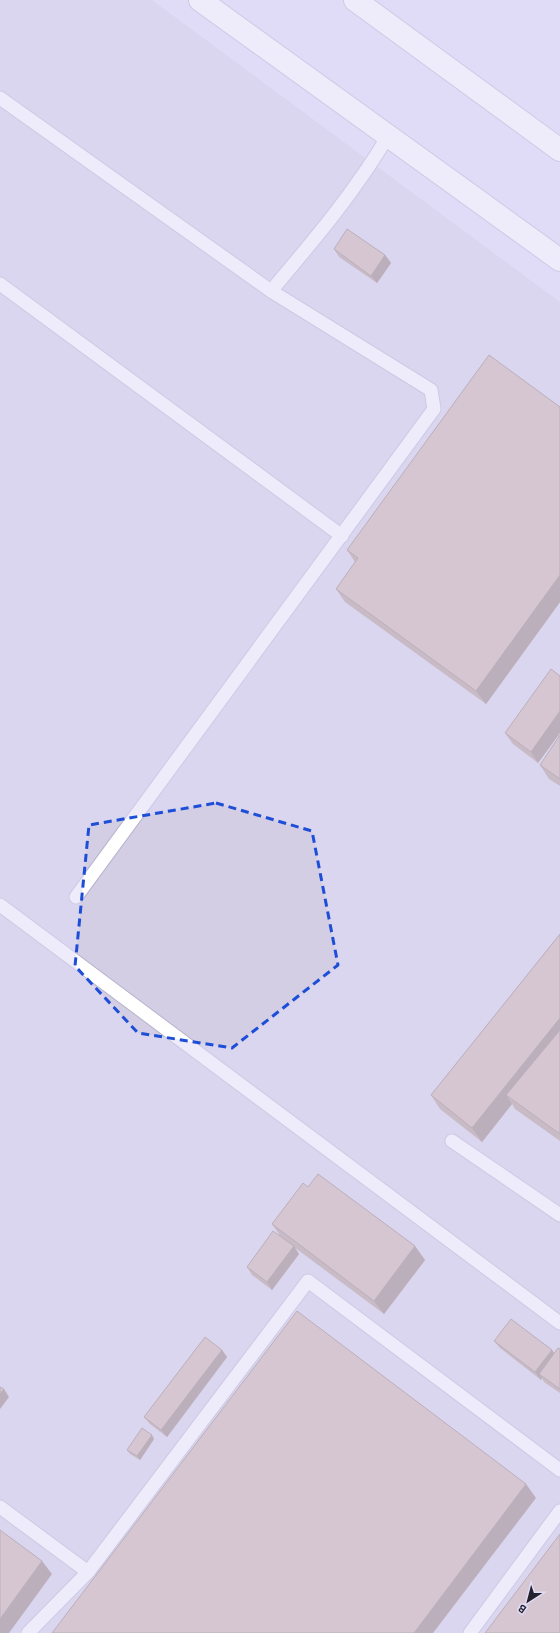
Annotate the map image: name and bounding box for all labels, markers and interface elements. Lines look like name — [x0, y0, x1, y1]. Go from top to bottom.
north arrow — [508, 1581, 548, 1621]
text: B — [515, 1601, 529, 1617]

